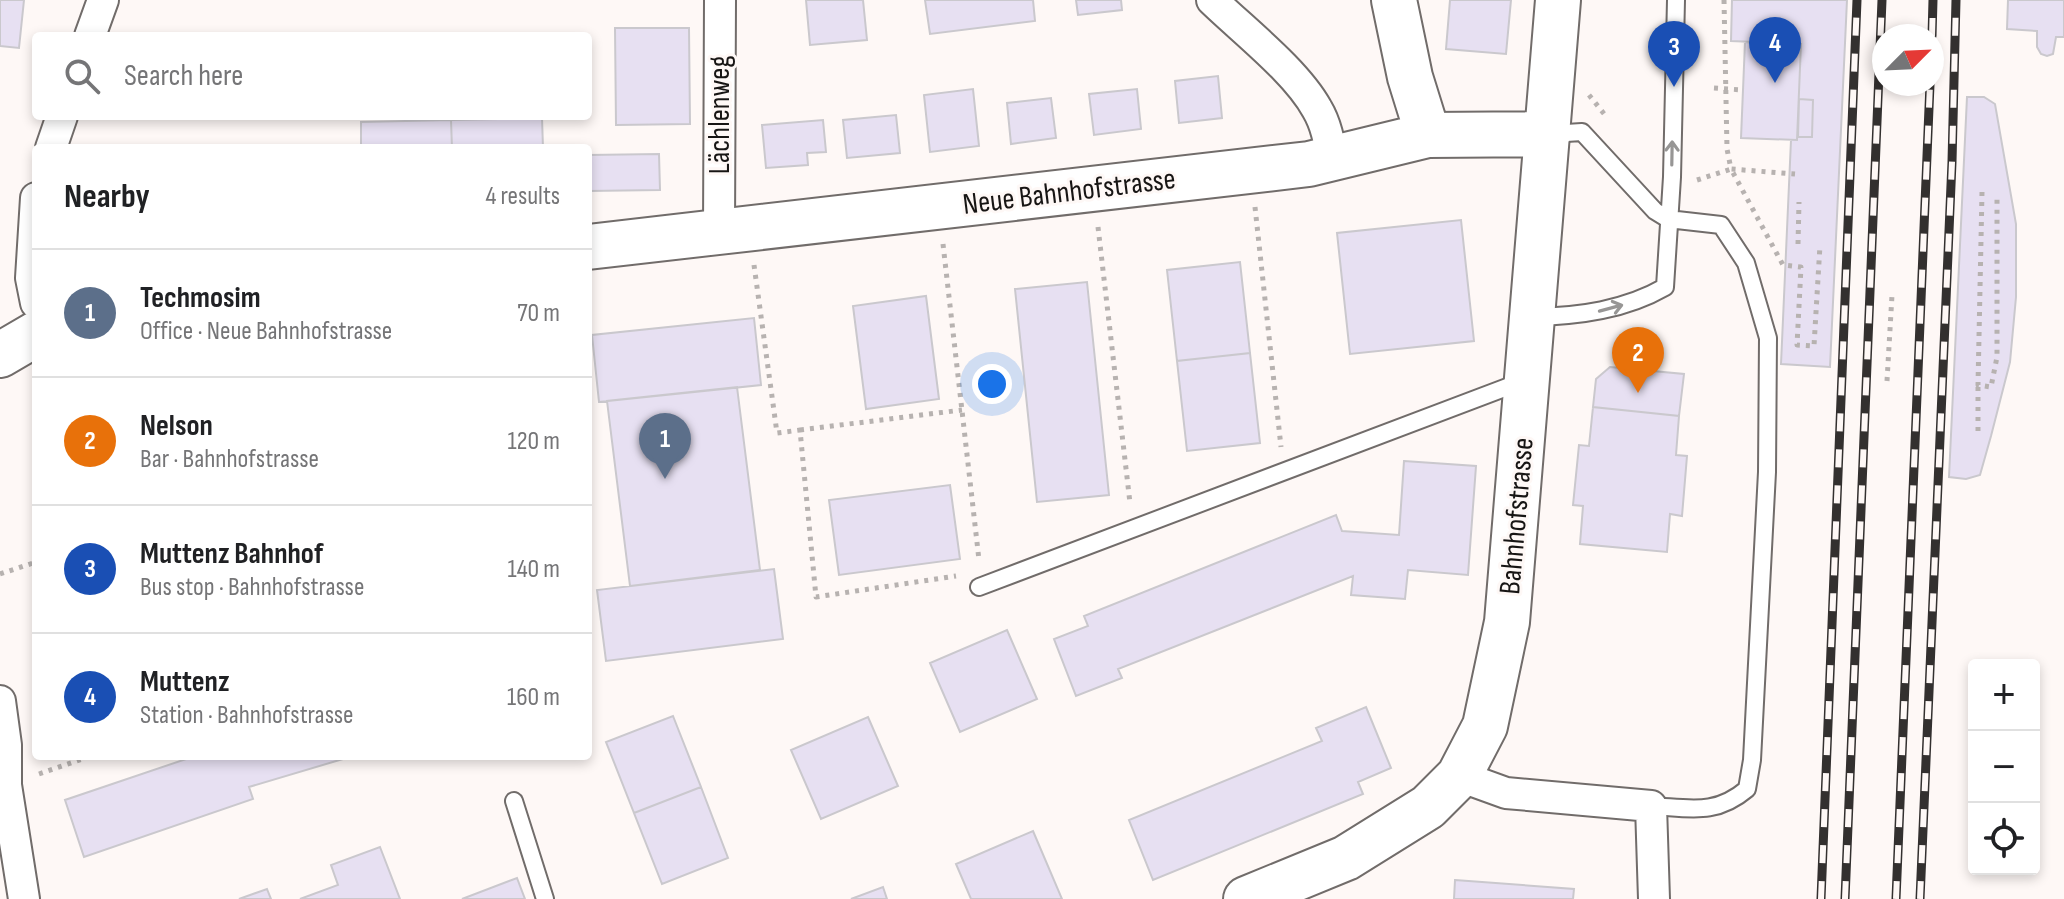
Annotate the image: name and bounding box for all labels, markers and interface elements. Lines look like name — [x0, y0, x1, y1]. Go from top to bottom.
pin: 4 — [1749, 17, 1801, 83]
pin: 3 — [1648, 21, 1700, 87]
north arrow — [1872, 24, 1944, 96]
search box — [32, 32, 592, 120]
icon: search — [60, 54, 104, 98]
street label: Lächlenweg — [702, 56, 738, 174]
text: Search here — [124, 58, 243, 94]
one-way arrow — [1665, 140, 1680, 167]
street label: Neue Bahnhofstrasse — [961, 161, 1178, 223]
text: Nearby — [64, 176, 150, 217]
text: 4 results — [485, 181, 560, 212]
text: Techmosim — [140, 280, 261, 316]
text: 1 — [85, 298, 95, 329]
text: 70 m — [517, 298, 560, 329]
one-way arrow — [1598, 299, 1623, 314]
text: Office · Neue Bahnhofstrasse — [140, 316, 392, 347]
pin: 2 — [1612, 327, 1664, 393]
your location — [972, 364, 1012, 404]
text: Nelson — [140, 408, 213, 444]
pin: 1 — [639, 413, 691, 479]
text: 2 — [84, 426, 96, 457]
text: 120 m — [507, 426, 560, 457]
street label: Bahnhofstrasse — [1492, 436, 1542, 596]
text: Bar · Bahnhofstrasse — [140, 444, 319, 475]
text: Muttenz Bahnhof — [140, 536, 323, 572]
text: 3 — [84, 554, 96, 585]
text: 140 m — [508, 554, 560, 585]
text: Bus stop · Bahnhofstrasse — [140, 572, 364, 603]
map controls — [1968, 659, 2040, 875]
button: + — [1968, 659, 2040, 731]
text: Muttenz — [140, 664, 229, 700]
text: 4 — [84, 682, 96, 713]
text: 160 m — [507, 682, 560, 713]
text: Station · Bahnhofstrasse — [140, 700, 353, 731]
button: − — [1968, 731, 2040, 803]
button: locate — [1968, 803, 2040, 875]

